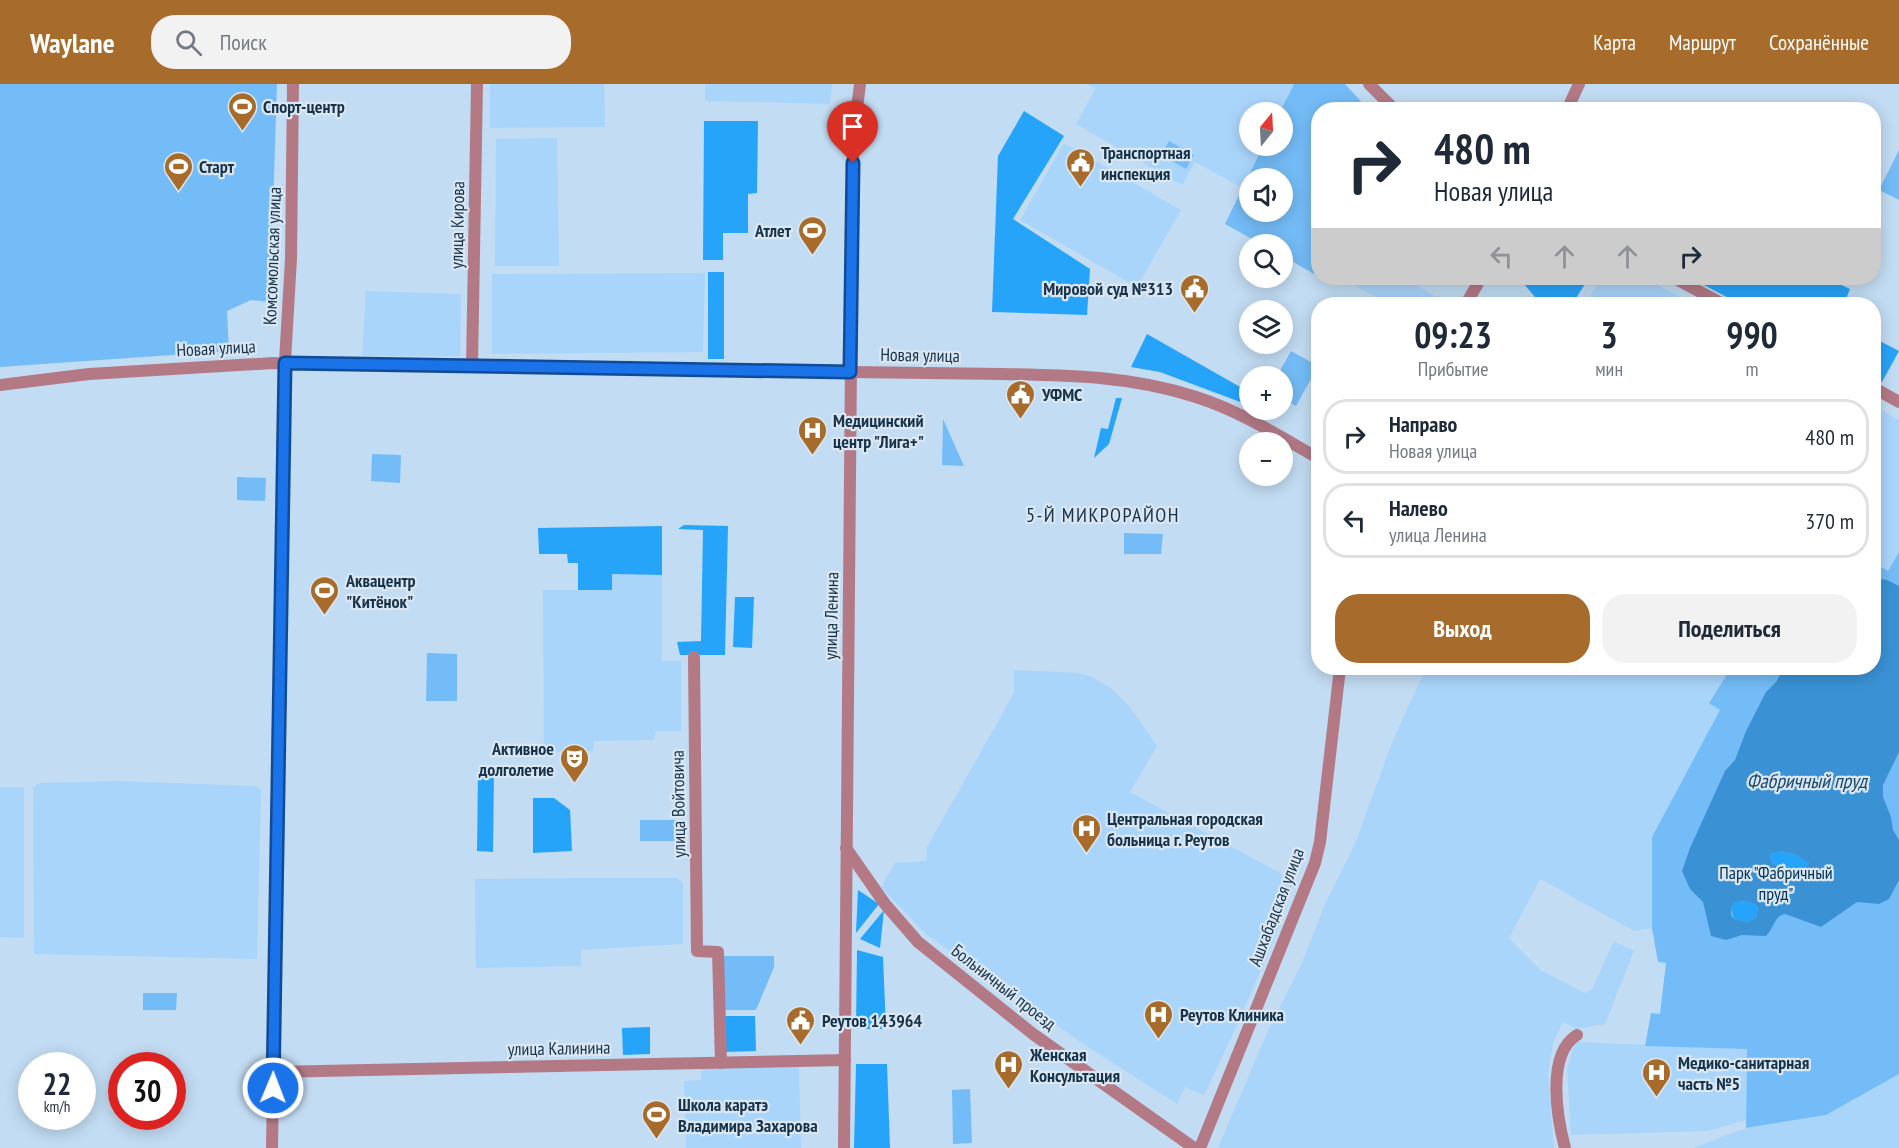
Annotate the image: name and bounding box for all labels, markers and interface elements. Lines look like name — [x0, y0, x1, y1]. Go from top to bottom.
search box — [151, 15, 571, 69]
text: Waylane — [30, 24, 115, 61]
icon: search — [172, 26, 205, 59]
text: Поиск — [220, 28, 267, 56]
text: Карта — [1593, 29, 1636, 56]
text: Маршрут — [1669, 29, 1736, 56]
text: Сохранённые — [1769, 29, 1869, 56]
sports icon: Спорт-центр — [226, 90, 258, 132]
place label: Спорт-центр — [263, 95, 345, 118]
pin — [827, 101, 878, 163]
north arrow — [1239, 102, 1293, 156]
map controls — [1239, 102, 1293, 486]
icon: arrive — [836, 110, 869, 143]
text: 480 m — [1434, 121, 1531, 176]
icon: right — [1335, 126, 1413, 204]
place label: Транспортная инспекция — [1101, 141, 1191, 185]
public building icon: Транспортная инспекция — [1064, 146, 1096, 188]
sports icon: Старт — [162, 150, 194, 192]
place label: Старт — [199, 155, 235, 178]
button: sound — [1239, 168, 1293, 222]
text: Новая улица — [1434, 174, 1553, 208]
street label: улица Кирова — [445, 181, 469, 269]
street label: Комсомольская улица — [258, 186, 286, 326]
sports icon: Атлет — [796, 214, 828, 256]
place label: Атлет — [754, 219, 792, 242]
button: search — [1239, 234, 1293, 288]
icon: left — [1485, 240, 1518, 273]
icon: ahead — [1548, 240, 1581, 273]
icon: ahead — [1611, 240, 1644, 273]
icon: right — [1674, 240, 1707, 273]
public building icon: Мировой суд №313 — [1178, 272, 1210, 314]
place label: Мировой суд №313 — [1043, 277, 1173, 300]
button: layers — [1239, 300, 1293, 354]
text: 09:23 — [1414, 311, 1492, 358]
text: 3 — [1601, 311, 1618, 358]
text: 990 — [1726, 311, 1778, 358]
street label: Новая улица — [176, 334, 256, 362]
street label: Новая улица — [880, 343, 960, 367]
text: Прибытие — [1418, 356, 1489, 382]
text: мин — [1595, 356, 1623, 382]
text: m — [1746, 356, 1759, 382]
button: + — [1239, 366, 1293, 420]
public building icon: УФМС — [1005, 378, 1037, 420]
place label: УФМС — [1041, 383, 1082, 406]
place label: Медицинский центр "Лига+" — [833, 409, 924, 453]
text: Направо — [1389, 410, 1457, 438]
hospital icon: Медицинский центр "Лига+" — [796, 414, 828, 456]
icon: right — [1338, 420, 1371, 453]
text: 480 m — [1805, 423, 1854, 451]
button: − — [1239, 432, 1293, 486]
text: Новая улица — [1389, 438, 1477, 464]
text: Налево — [1389, 494, 1448, 522]
district label: 5-Й МИКРОРАЙОН — [1026, 502, 1180, 528]
icon: left — [1338, 504, 1371, 537]
text: 370 m — [1805, 507, 1854, 535]
text: улица Ленина — [1389, 522, 1487, 548]
place label: Аквацентр "Китёнок" — [345, 569, 416, 613]
street label: улица Ленина — [819, 572, 843, 660]
sports icon: Аквацентр "Китёнок" — [309, 574, 341, 616]
button: Выход — [1335, 594, 1590, 663]
button: Поделиться — [1602, 594, 1857, 663]
place label: Активное долголетие — [478, 737, 554, 781]
theatre icon: Активное долголетие — [559, 742, 591, 784]
street label: улица Войтовича — [666, 750, 690, 858]
water label: Фабричный пруд — [1747, 768, 1868, 794]
place label: Центральная городская больница г. Реутов — [1107, 807, 1263, 851]
hospital icon: Центральная городская больница г. Реутов — [1070, 812, 1102, 854]
street label: Ашхабадская улица — [1243, 845, 1309, 969]
park label: Парк "Фабричный пруд" — [1719, 861, 1833, 905]
street label: Больничный проезд — [947, 939, 1061, 1035]
hospital icon: Реутов Клиника — [1143, 998, 1175, 1040]
place label: Реутов Клиника — [1180, 1003, 1284, 1026]
public building icon: Реутов 143964 — [785, 1004, 817, 1046]
place label: Реутов 143964 — [822, 1009, 922, 1032]
street label: улица Калинина — [507, 1036, 611, 1060]
place label: Женская Консультация — [1029, 1043, 1120, 1087]
hospital icon: Женская Консультация — [993, 1048, 1025, 1090]
place label: Медико-санитарная часть №5 — [1678, 1051, 1809, 1095]
speed limit sign: 30 — [108, 1052, 186, 1130]
position arrow — [241, 1056, 305, 1120]
hospital icon: Медико-санитарная часть №5 — [1641, 1056, 1673, 1098]
text: 22 — [43, 1064, 71, 1103]
place label: Школа каратэ Владимира Захарова — [678, 1093, 818, 1137]
text: km/h — [44, 1097, 70, 1116]
sports icon: Школа каратэ Владимира Захарова — [641, 1098, 673, 1140]

